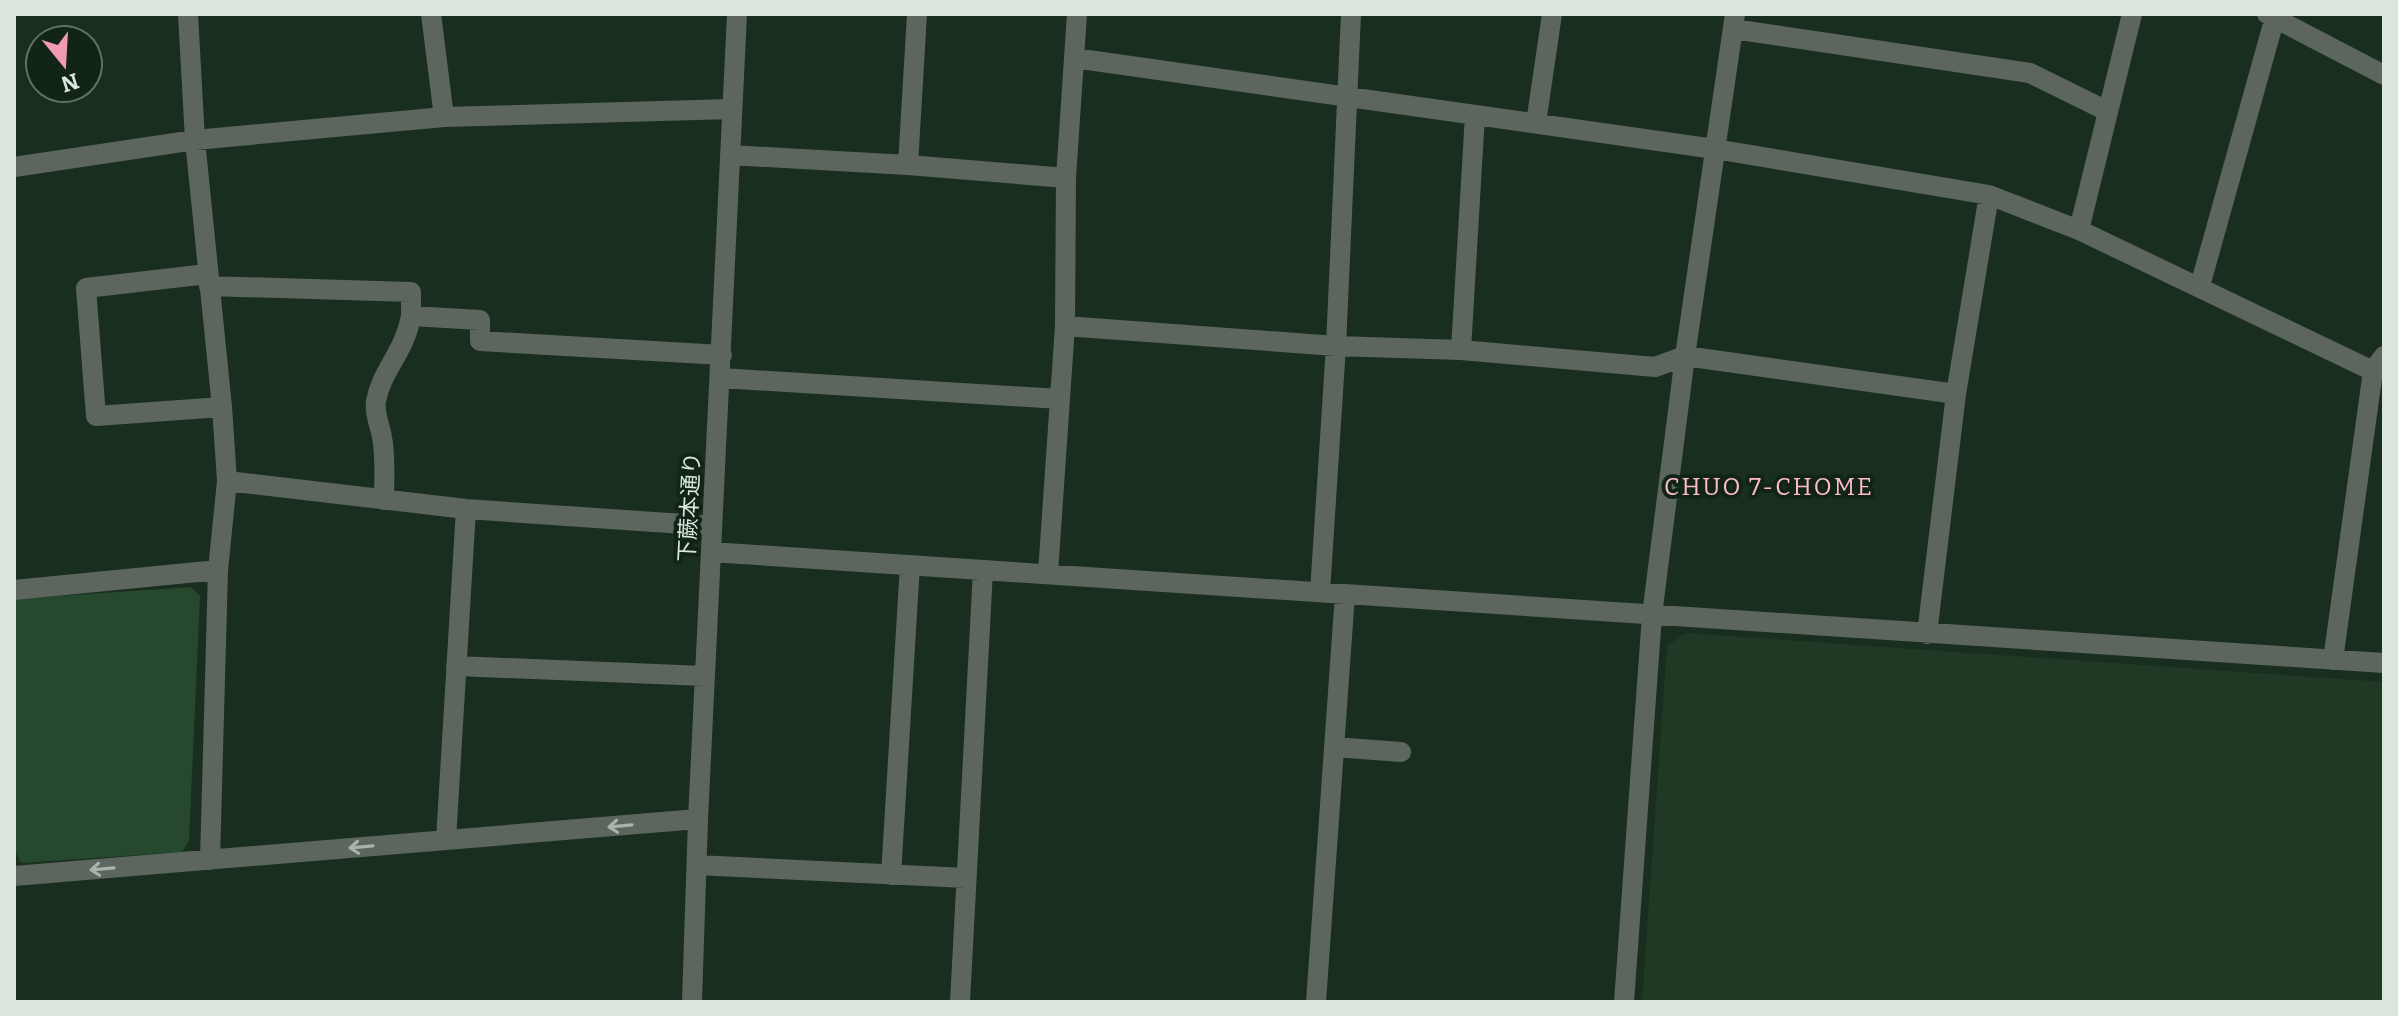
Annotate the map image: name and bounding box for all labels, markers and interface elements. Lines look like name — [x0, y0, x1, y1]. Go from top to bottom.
north arrow — [24, 24, 104, 104]
text: N — [58, 67, 82, 98]
street label: 下蕨本通り — [673, 451, 706, 563]
district label: CHUO 7-CHOME — [1664, 473, 1874, 501]
one-way arrow — [607, 818, 634, 833]
one-way arrow — [348, 840, 375, 855]
one-way arrow — [89, 862, 116, 877]

